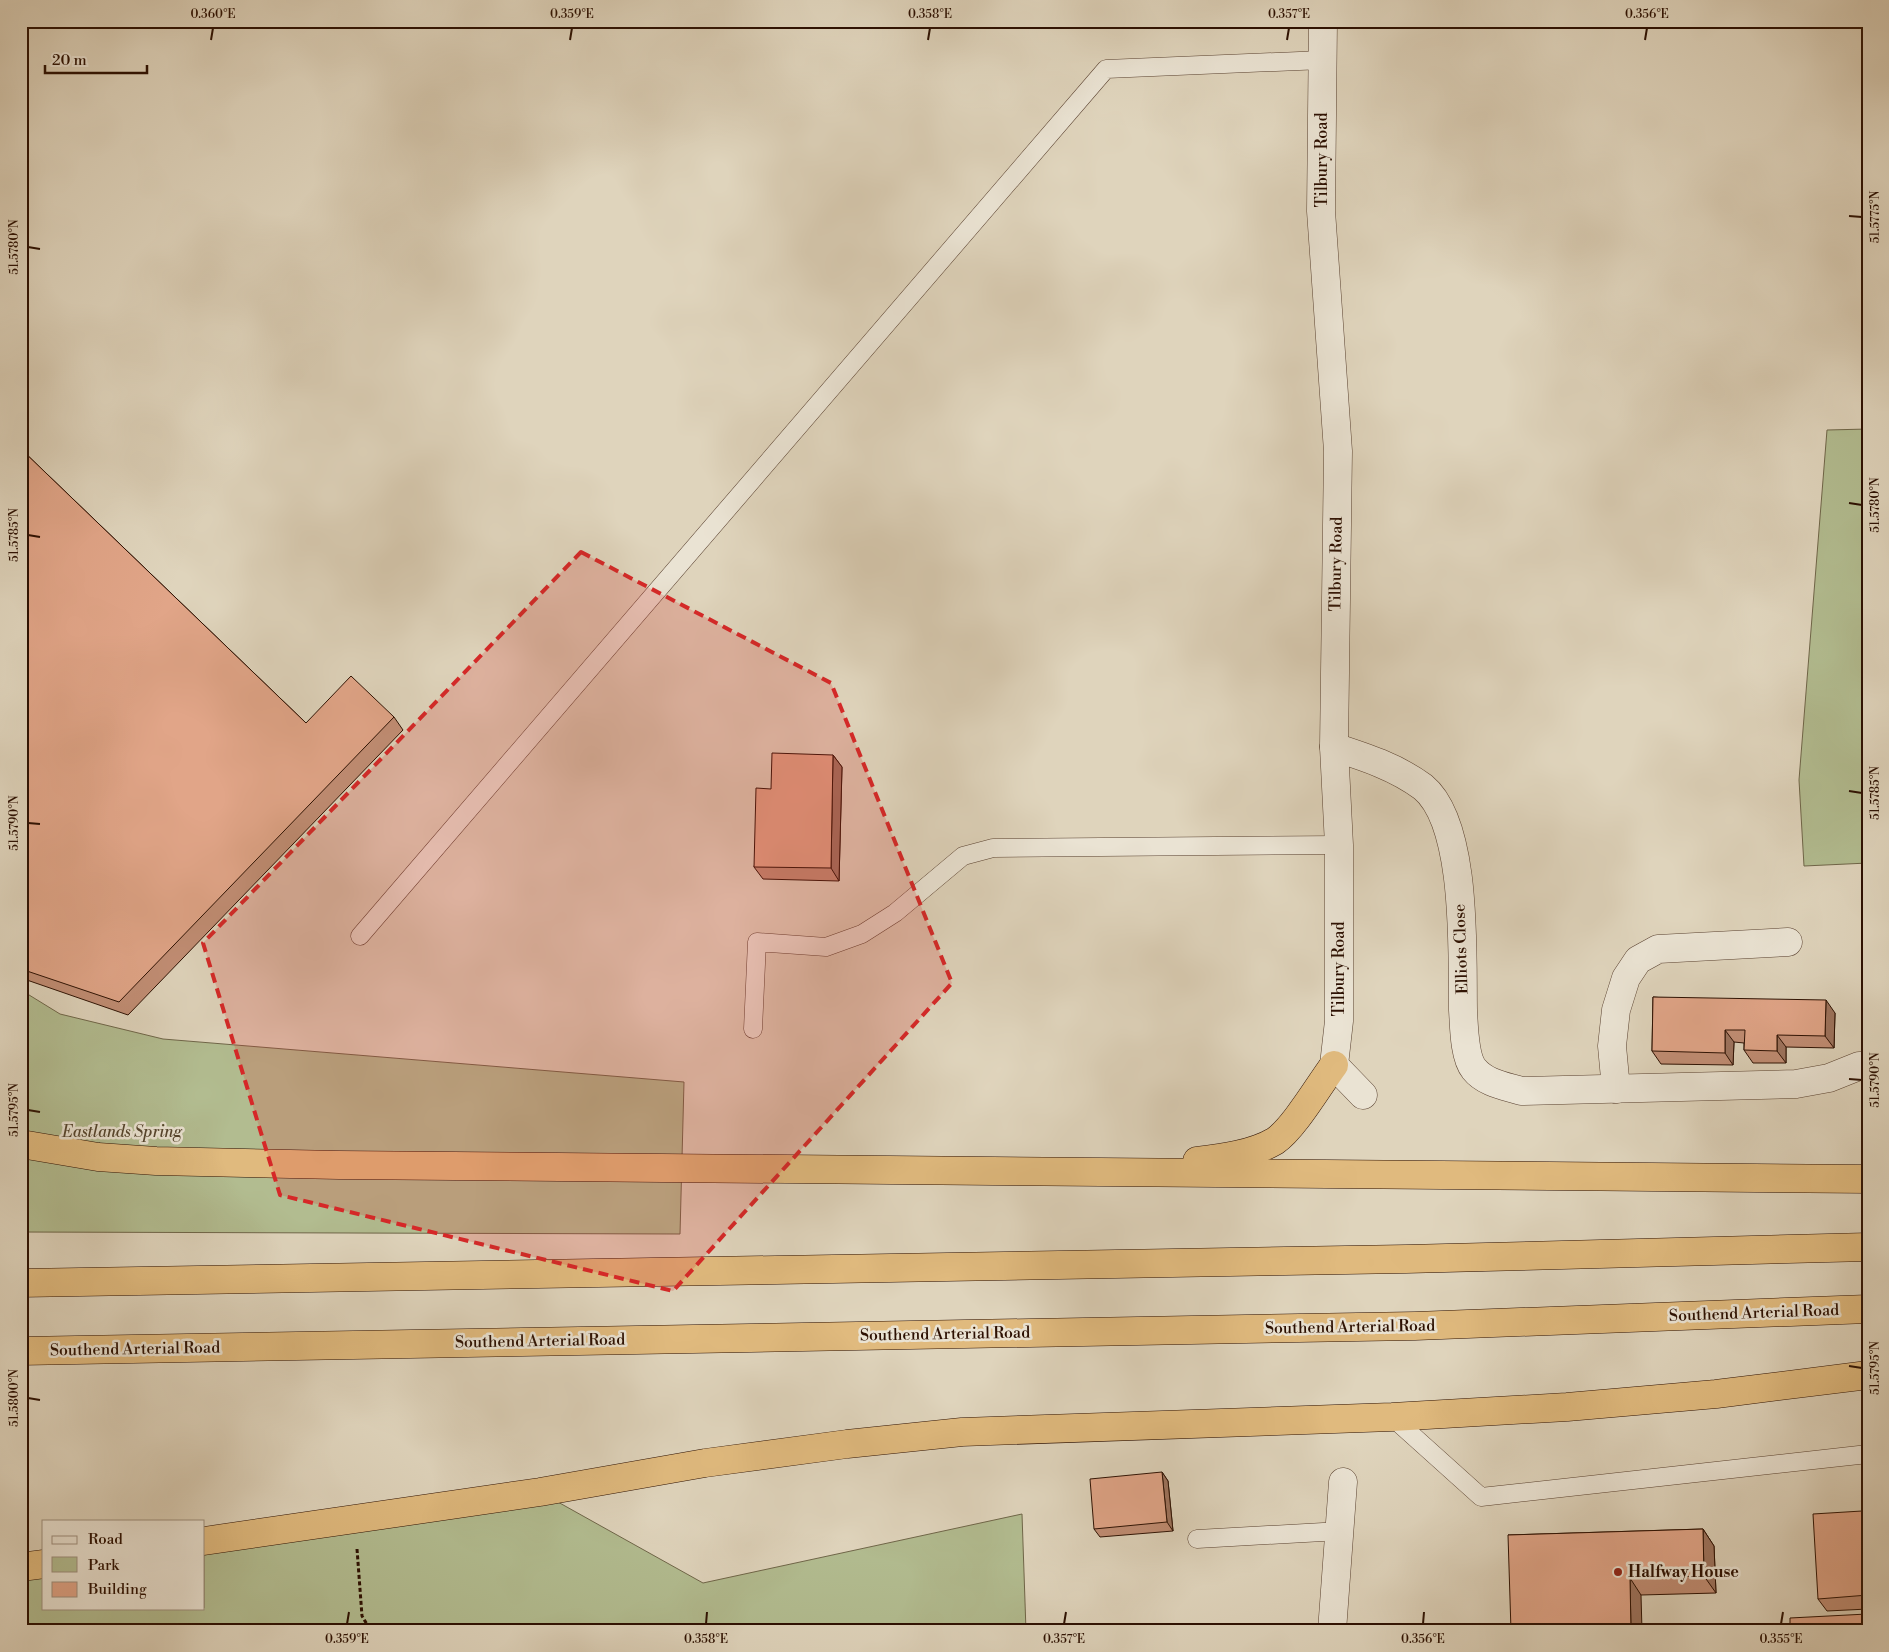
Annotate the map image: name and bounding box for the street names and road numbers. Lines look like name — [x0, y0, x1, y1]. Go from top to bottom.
street label: Tilbury Road — [1312, 112, 1332, 208]
street label: Tilbury Road — [1325, 516, 1347, 612]
street label: Elliots Close — [1449, 903, 1473, 995]
street label: Tilbury Road — [1329, 921, 1349, 1017]
street label: Southend Arterial Road — [1669, 1300, 1839, 1326]
street label: Southend Arterial Road — [1265, 1316, 1435, 1338]
street label: Southend Arterial Road — [860, 1323, 1030, 1345]
street label: Southend Arterial Road — [455, 1330, 625, 1352]
street label: Southend Arterial Road — [50, 1338, 220, 1360]

